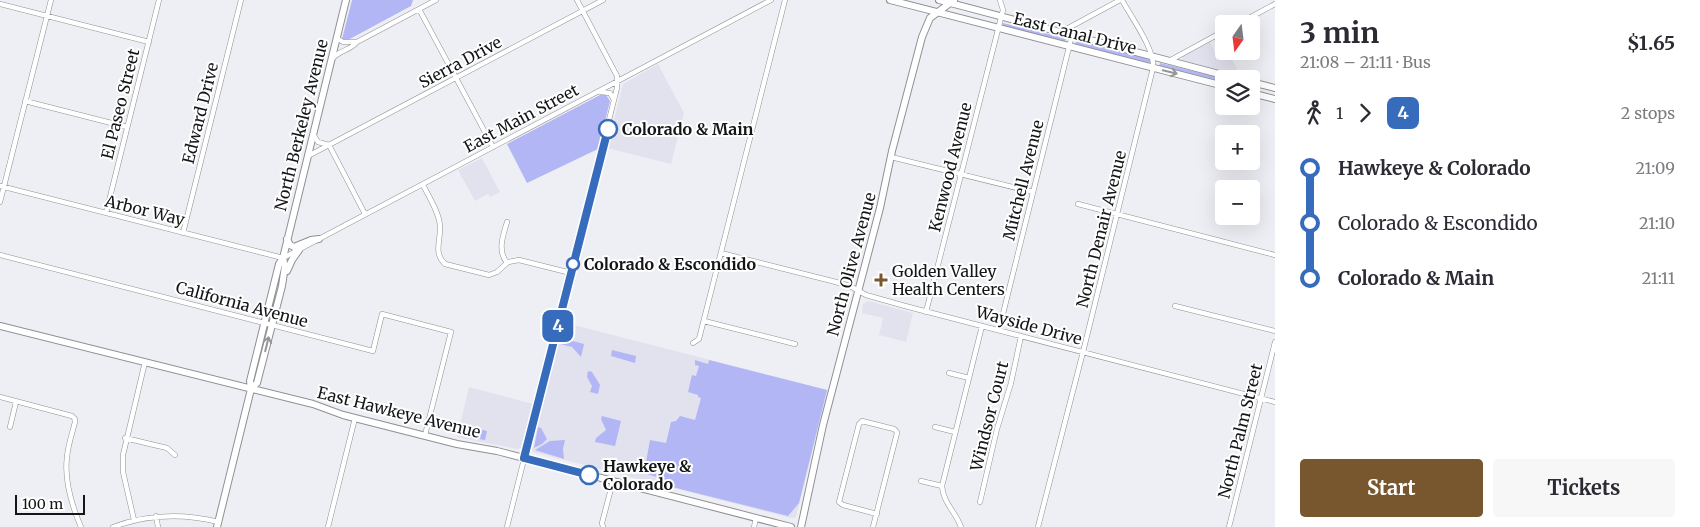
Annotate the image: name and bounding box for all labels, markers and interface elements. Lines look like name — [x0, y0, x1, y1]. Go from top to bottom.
street label: East Canal Drive — [1011, 8, 1139, 58]
north arrow — [1215, 15, 1260, 60]
map controls — [1215, 15, 1260, 225]
text: 3 min — [1300, 15, 1379, 51]
text: $1.65 — [1627, 31, 1675, 55]
street label: Sierra Drive — [415, 32, 505, 92]
street label: North Berkeley Avenue — [270, 37, 332, 213]
street label: El Paseo Street — [97, 46, 144, 161]
text: 21:08 – 21:11 · Bus — [1300, 52, 1431, 72]
street label: Edward Drive — [178, 60, 222, 166]
one-way arrow — [1162, 68, 1178, 77]
button: layers — [1215, 70, 1260, 115]
street label: East Main Street — [460, 79, 582, 157]
icon: walk — [1300, 99, 1328, 127]
icon: forward — [1351, 99, 1379, 127]
street label: Kenwood Avenue — [924, 100, 976, 234]
text: 4 — [1397, 101, 1409, 124]
text: 1 — [1336, 103, 1343, 123]
text: 2 stops — [1621, 103, 1675, 123]
street label: Mitchell Avenue — [998, 118, 1048, 242]
marker: Colorado & Main — [598, 119, 618, 139]
place label: Colorado & Main — [622, 119, 754, 139]
button: + — [1215, 125, 1260, 170]
street label: North Denair Avenue — [1072, 148, 1130, 310]
text: Hawkeye & Colorado — [1338, 156, 1531, 180]
text: 21:09 — [1635, 158, 1675, 178]
button: − — [1215, 180, 1260, 225]
street label: Arbor Way — [102, 190, 188, 230]
street label: North Olive Avenue — [822, 190, 880, 338]
text: Colorado & Escondido — [1338, 211, 1538, 235]
text: 21:10 — [1639, 213, 1675, 233]
place label: Colorado & Escondido — [584, 254, 756, 274]
marker: Colorado & Escondido — [566, 257, 580, 271]
place label: Golden Valley Health Centers — [892, 261, 1005, 299]
text: Colorado & Main — [1338, 266, 1494, 290]
text: 21:11 — [1642, 268, 1675, 288]
marker: Golden Valley Health Centers — [874, 273, 888, 287]
street label: California Avenue — [174, 277, 310, 331]
street label: Wayside Drive — [973, 301, 1084, 349]
line badge: 4 — [542, 310, 574, 342]
text: 4 — [552, 314, 564, 337]
one-way arrow — [263, 336, 272, 352]
street label: Windsor Court — [965, 358, 1012, 474]
street label: North Palm Street — [1214, 361, 1267, 501]
street label: East Hawkeye Avenue — [315, 382, 483, 442]
place label: Hawkeye & Colorado — [603, 456, 691, 494]
button: Start — [1300, 459, 1483, 517]
button: Tickets — [1493, 459, 1675, 517]
marker: Hawkeye & Colorado — [579, 465, 599, 485]
scale bar — [15, 492, 85, 515]
text: 100 m — [22, 495, 63, 513]

